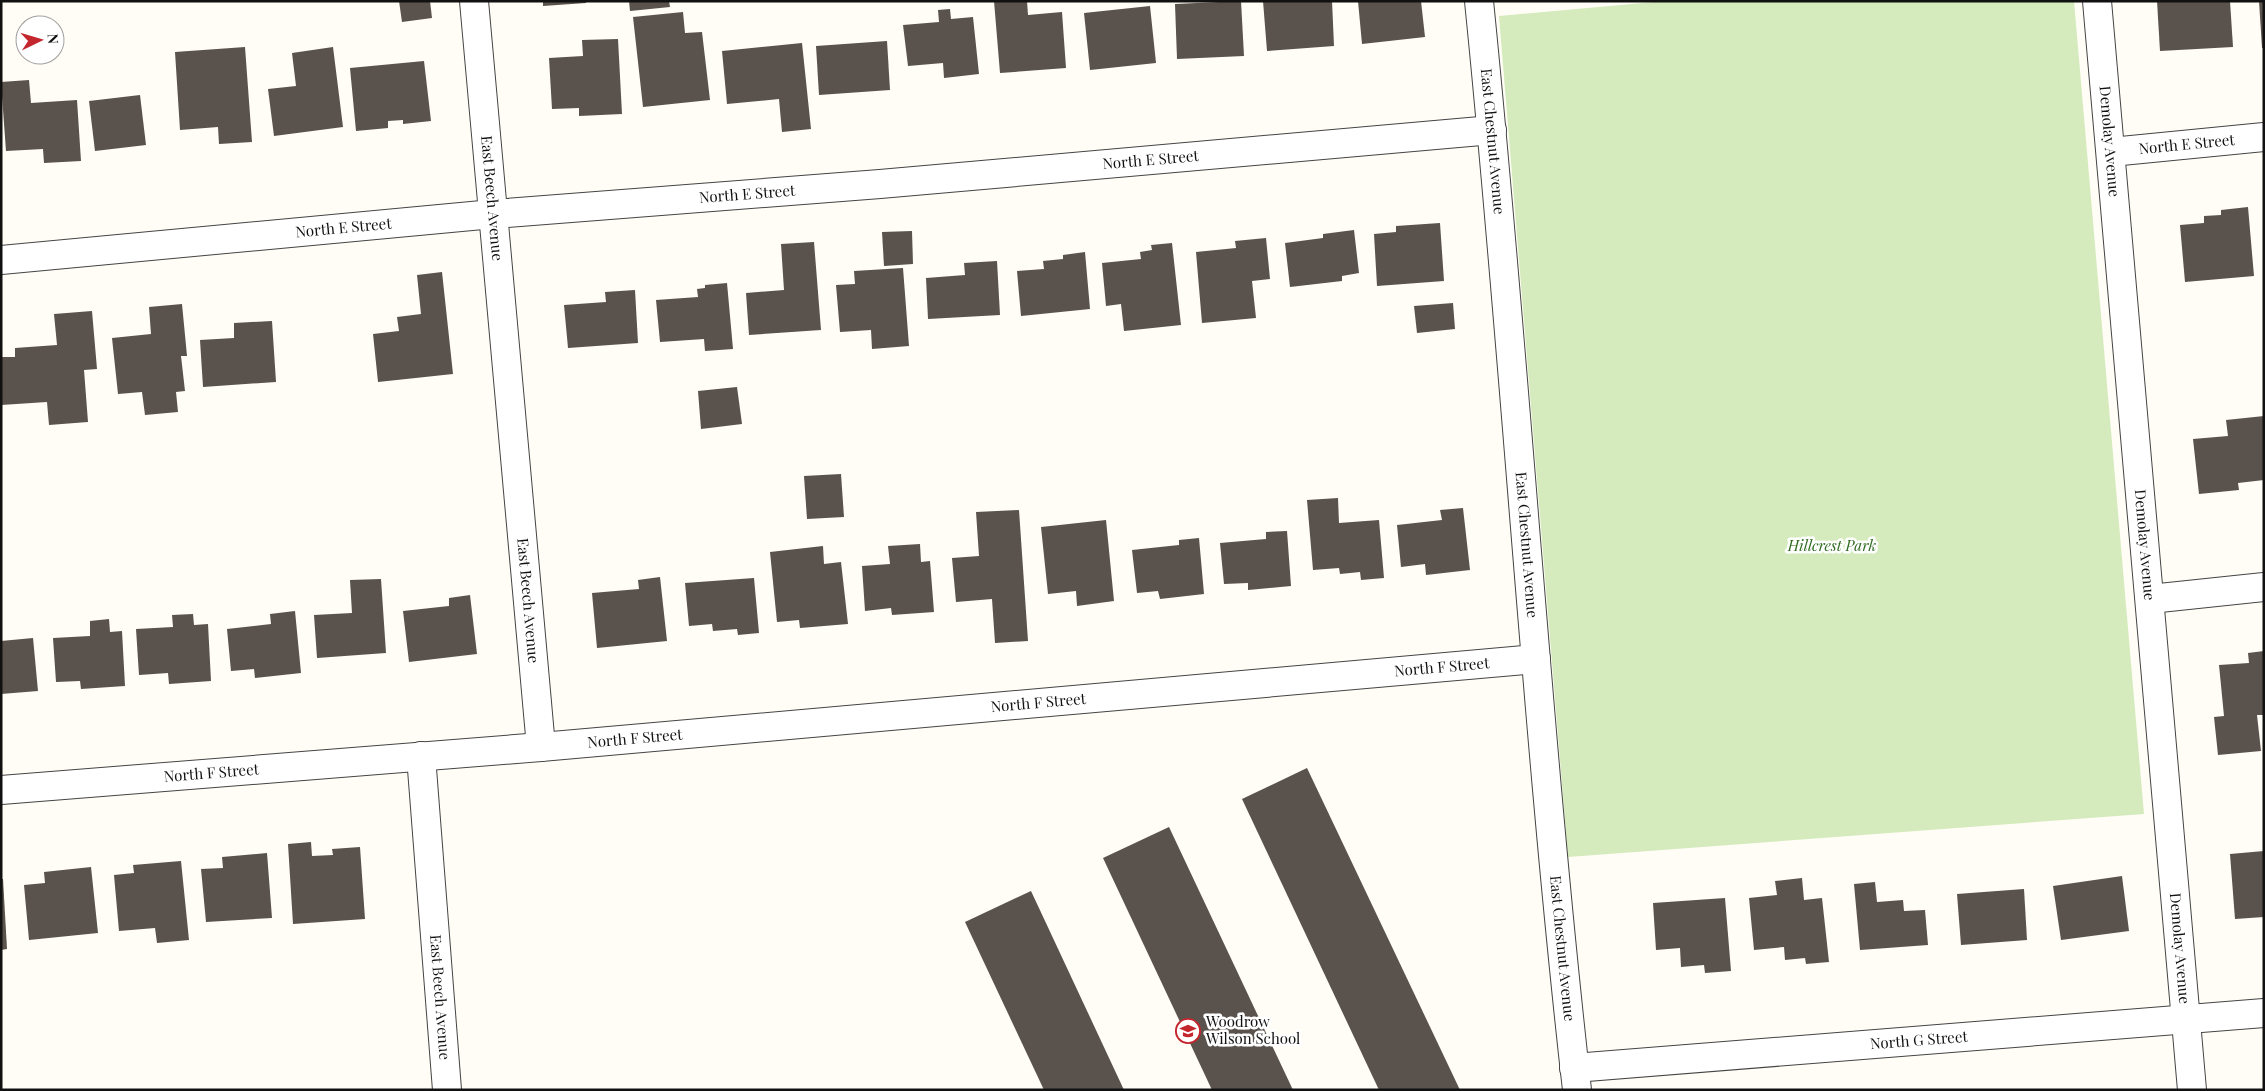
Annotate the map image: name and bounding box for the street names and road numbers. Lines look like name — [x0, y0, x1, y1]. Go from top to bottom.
street label: East Chestnut Avenue — [1477, 67, 1510, 215]
street label: Demolay Avenue — [2095, 85, 2125, 198]
street label: North E Street — [2138, 129, 2236, 158]
street label: East Beech Avenue — [477, 135, 508, 262]
street label: North E Street — [1102, 145, 1200, 173]
street label: North E Street — [698, 180, 797, 207]
street label: North E Street — [295, 212, 393, 241]
street label: East Chestnut Avenue — [1512, 471, 1543, 619]
street label: Demolay Avenue — [2131, 488, 2160, 601]
street label: East Beech Avenue — [513, 537, 544, 664]
street label: North F Street — [1393, 652, 1491, 681]
street label: North F Street — [990, 688, 1087, 716]
street label: North F Street — [586, 723, 684, 752]
street label: North F Street — [163, 758, 260, 786]
street label: East Chestnut Avenue — [1546, 874, 1580, 1022]
street label: Demolay Avenue — [2166, 892, 2195, 1005]
street label: East Beech Avenue — [426, 934, 456, 1061]
street label: North G Street — [1869, 1026, 1969, 1053]

